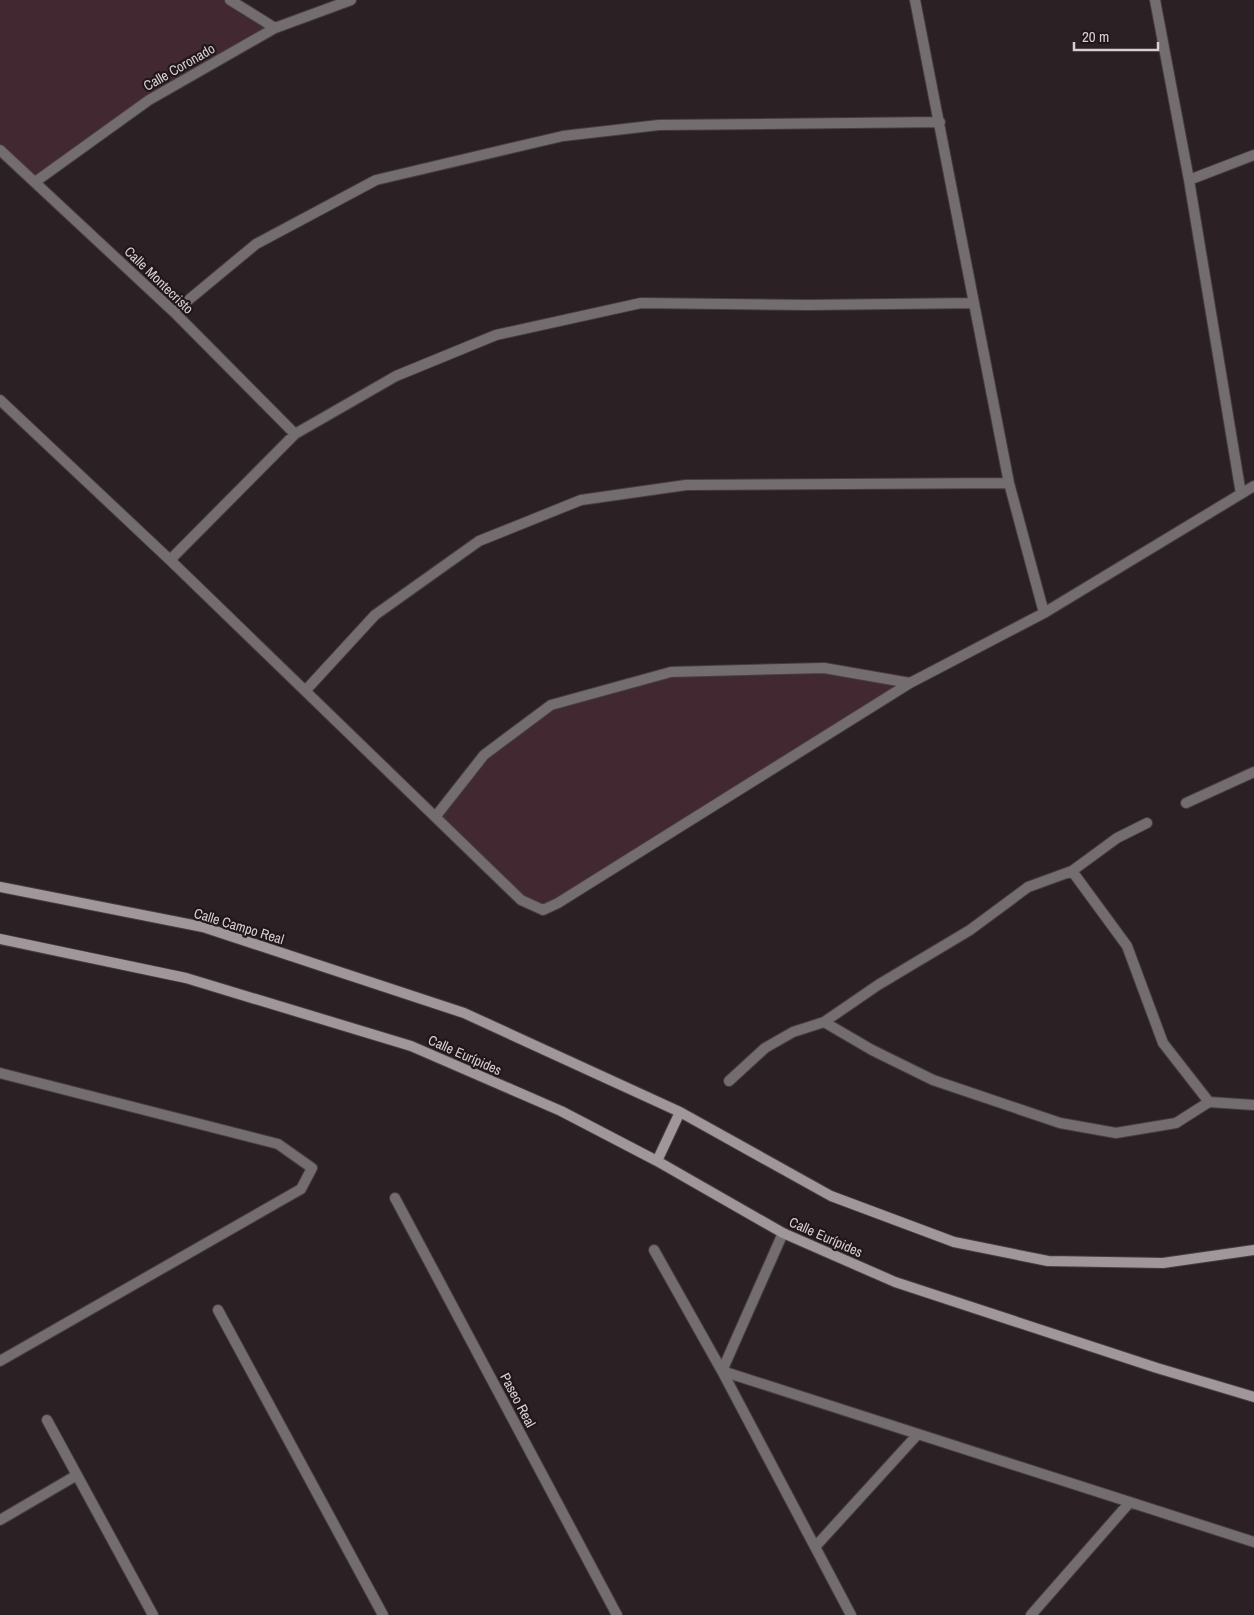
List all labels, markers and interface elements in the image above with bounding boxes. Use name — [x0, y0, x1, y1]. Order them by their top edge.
scale bar — [1074, 20, 1158, 52]
text: 20 m — [1082, 26, 1109, 47]
street label: Calle Coronado — [140, 39, 218, 95]
street label: Calle Montecristo — [121, 242, 197, 318]
street label: Calle Campo Real — [192, 904, 286, 948]
street label: Calle Eurípides — [425, 1031, 505, 1079]
street label: Calle Eurípides — [786, 1213, 866, 1261]
street label: Paseo Real — [496, 1370, 540, 1430]

